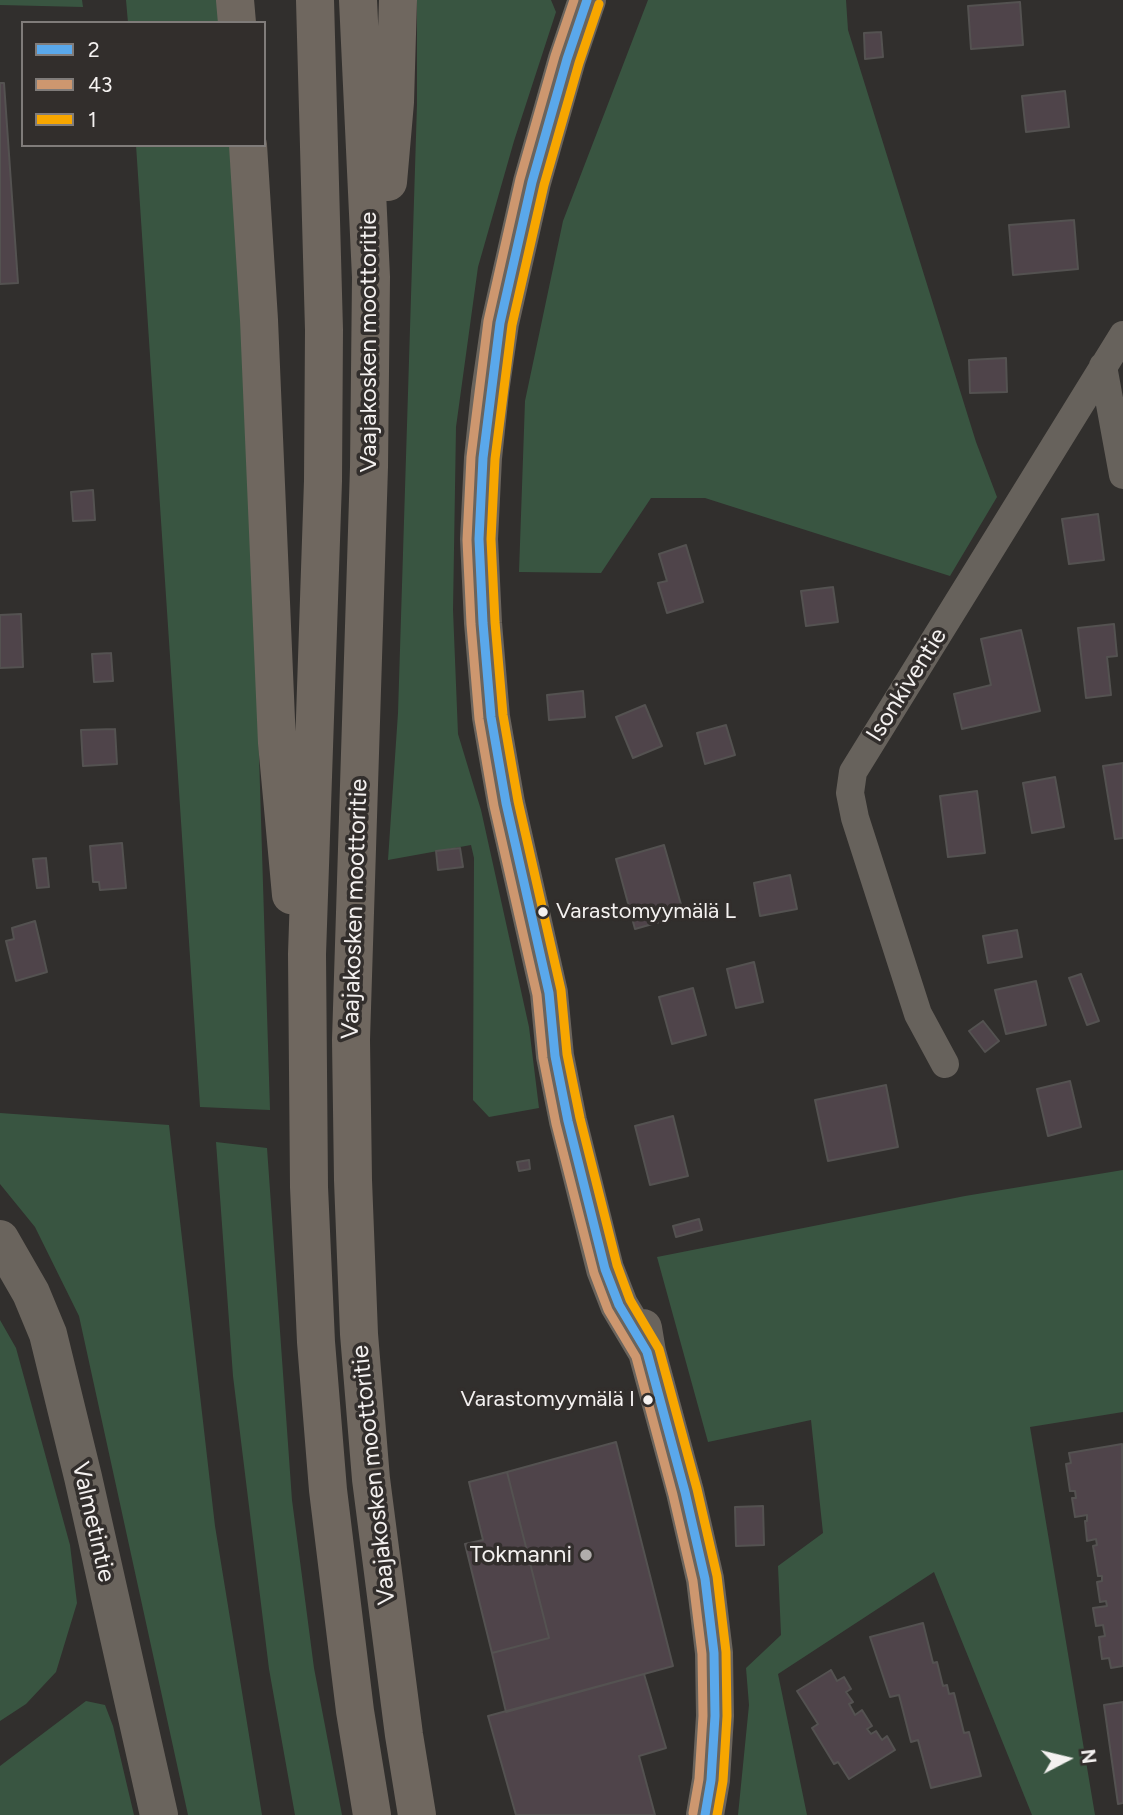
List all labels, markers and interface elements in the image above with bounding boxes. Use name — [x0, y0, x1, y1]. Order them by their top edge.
legend — [21, 21, 266, 147]
text: 2 — [88, 37, 100, 62]
text: 43 — [88, 72, 112, 97]
text: 1 — [88, 107, 97, 132]
street label: Vaajakosken moottoritie — [355, 212, 383, 472]
street label: Isonkiventie — [861, 623, 953, 747]
street label: Vaajakosken moottoritie — [336, 778, 374, 1040]
place label: Varastomyymälä L — [556, 899, 736, 925]
marker: Varastomyymälä L — [536, 905, 550, 919]
street label: Vaajakosken moottoritie — [346, 1344, 402, 1606]
place label: Varastomyymälä I — [460, 1387, 635, 1413]
marker: Varastomyymälä I — [641, 1393, 655, 1407]
street label: Valmetintie — [65, 1459, 121, 1585]
place label: Tokmanni — [470, 1541, 572, 1569]
marker: Tokmanni — [578, 1547, 594, 1563]
north arrow — [1032, 1724, 1102, 1794]
text: N — [1076, 1748, 1101, 1765]

